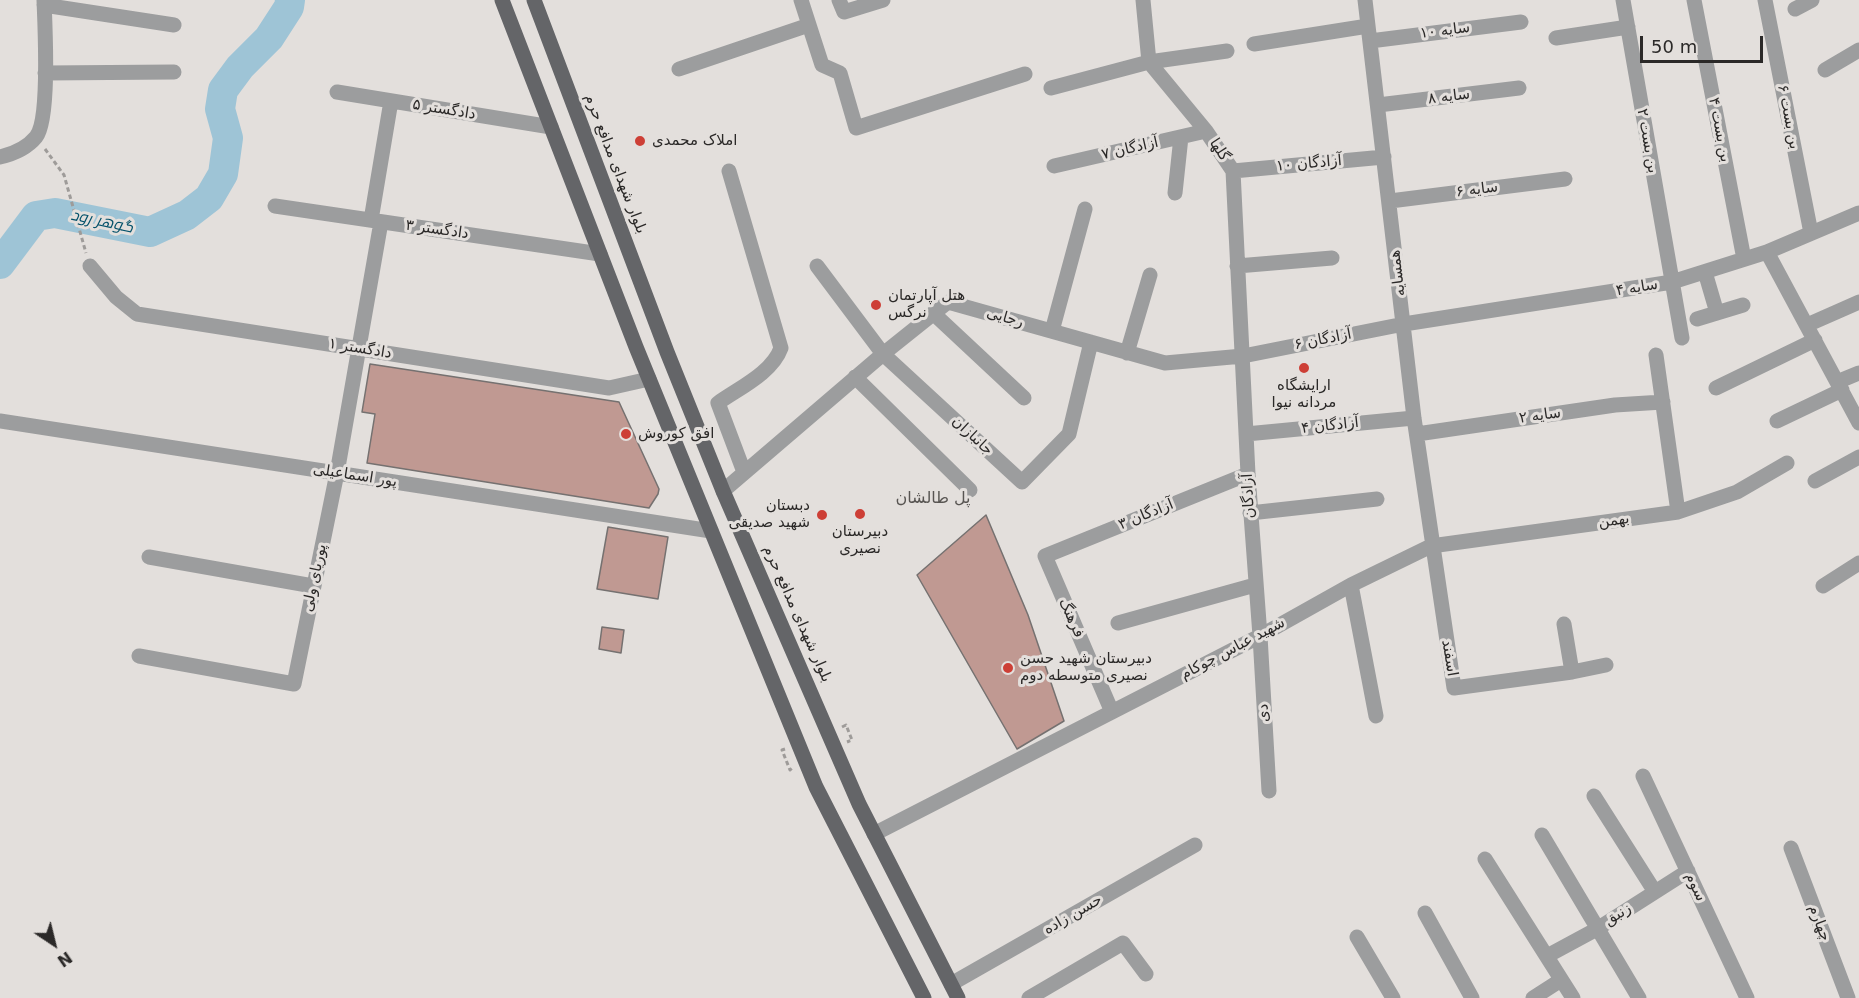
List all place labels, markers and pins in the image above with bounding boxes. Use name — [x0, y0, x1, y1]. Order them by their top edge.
place label: املاک محمدی — [652, 132, 737, 150]
marker: املاک محمدی — [633, 134, 647, 148]
place label: هتل آپارتمان نرگس — [888, 287, 965, 322]
marker: هتل آپارتمان نرگس — [869, 298, 883, 312]
marker: ارایشگاه مردانه نیوا — [1297, 361, 1311, 375]
place label: ارایشگاه مردانه نیوا — [1272, 377, 1336, 412]
place label: افق کوروش — [638, 425, 714, 443]
marker: افق کوروش — [619, 427, 633, 441]
place label: دبستان شهید صدیقی — [728, 497, 810, 532]
marker: دبیرستان نصیری — [853, 507, 867, 521]
marker: دبستان شهید صدیقی — [815, 508, 829, 522]
place label: دبیرستان نصیری — [832, 523, 888, 558]
place label: دبیرستان شهید حسن نصیری متوسطه دوم — [1020, 650, 1152, 685]
marker: دبیرستان شهید حسن نصیری متوسطه دوم — [1001, 661, 1015, 675]

